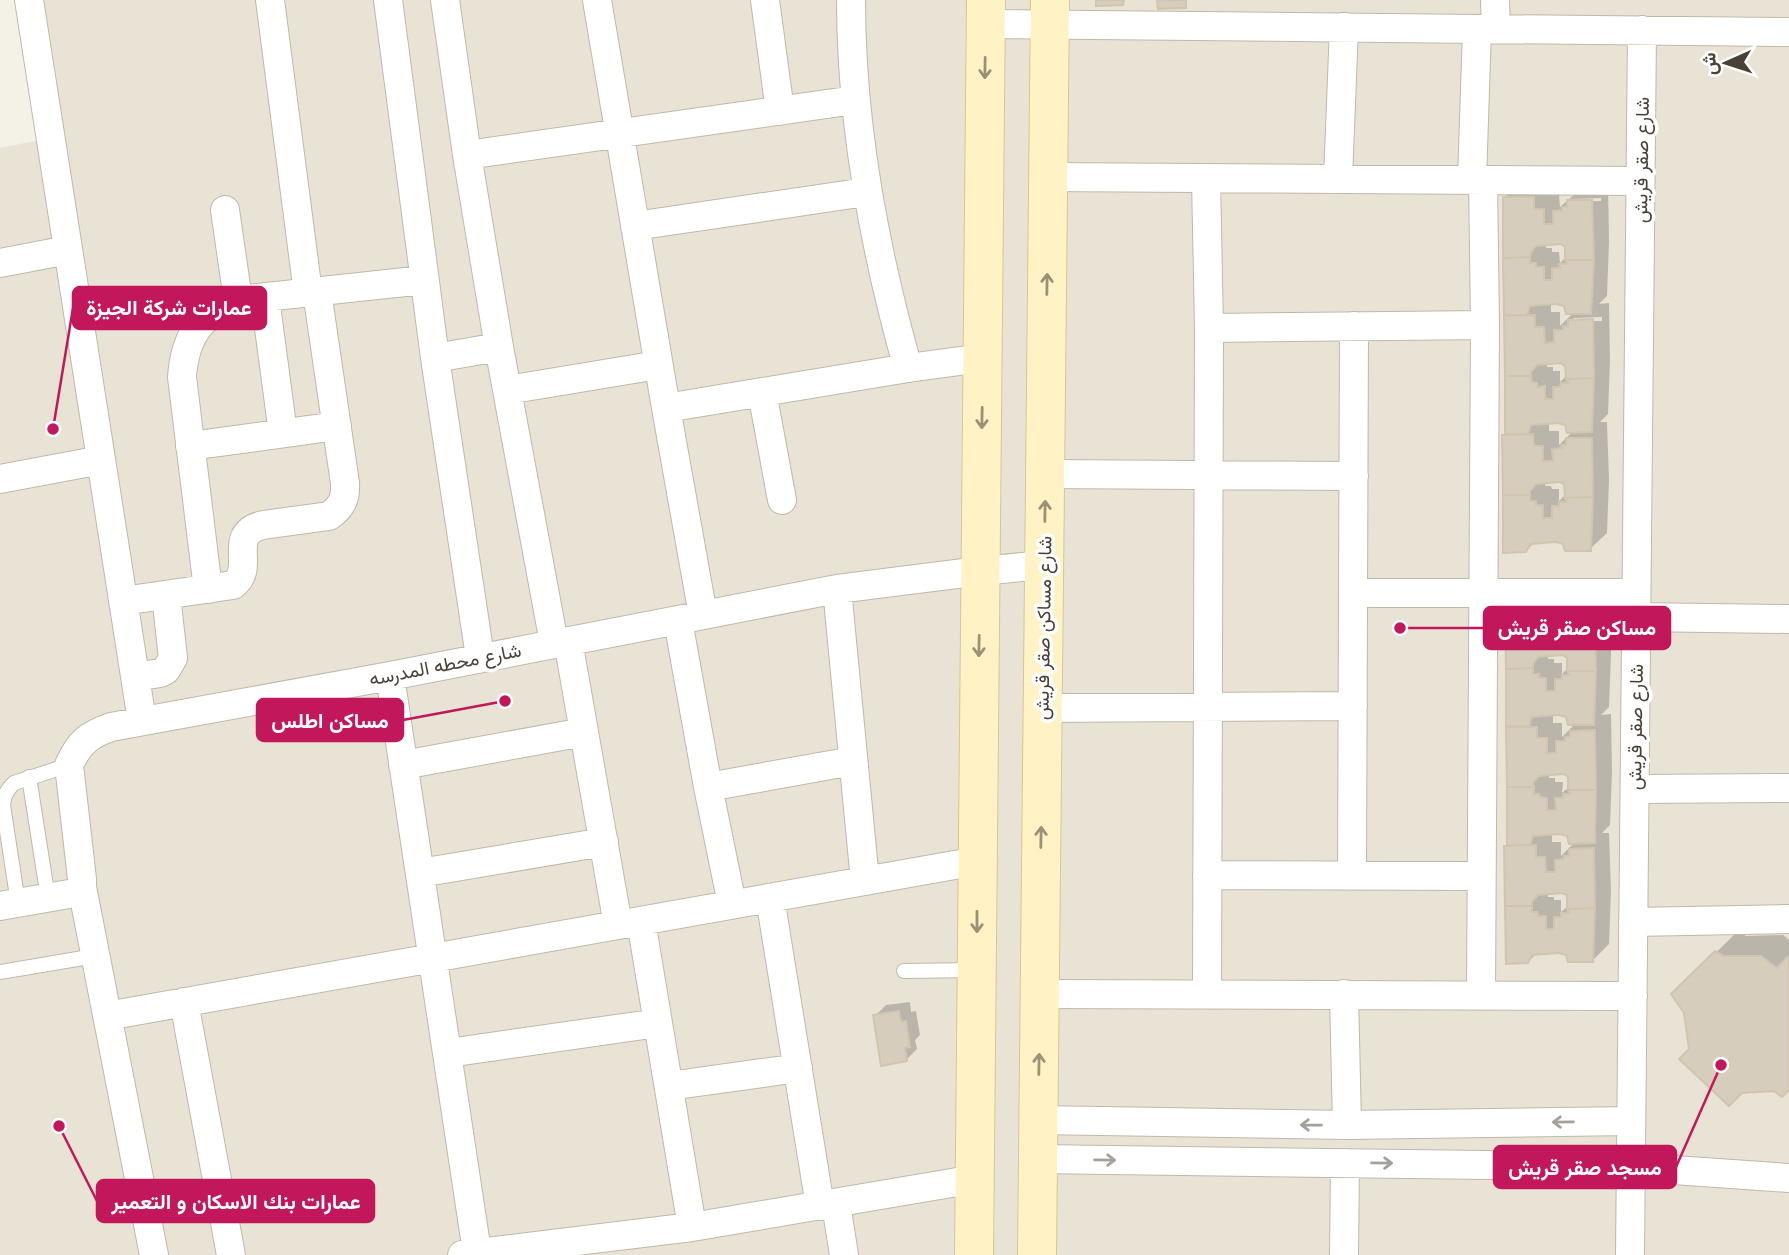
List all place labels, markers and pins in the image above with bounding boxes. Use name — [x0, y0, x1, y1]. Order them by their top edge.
callout: عمارات شركة الجيزة — [73, 287, 266, 329]
callout: مساكن صقر قريش — [1484, 607, 1670, 649]
callout: مساكن اطلس — [257, 699, 403, 741]
callout: مسجد صقر قريش — [1494, 1146, 1676, 1188]
callout: عمارات بنك الاسكان و التعمير — [97, 1180, 374, 1222]

